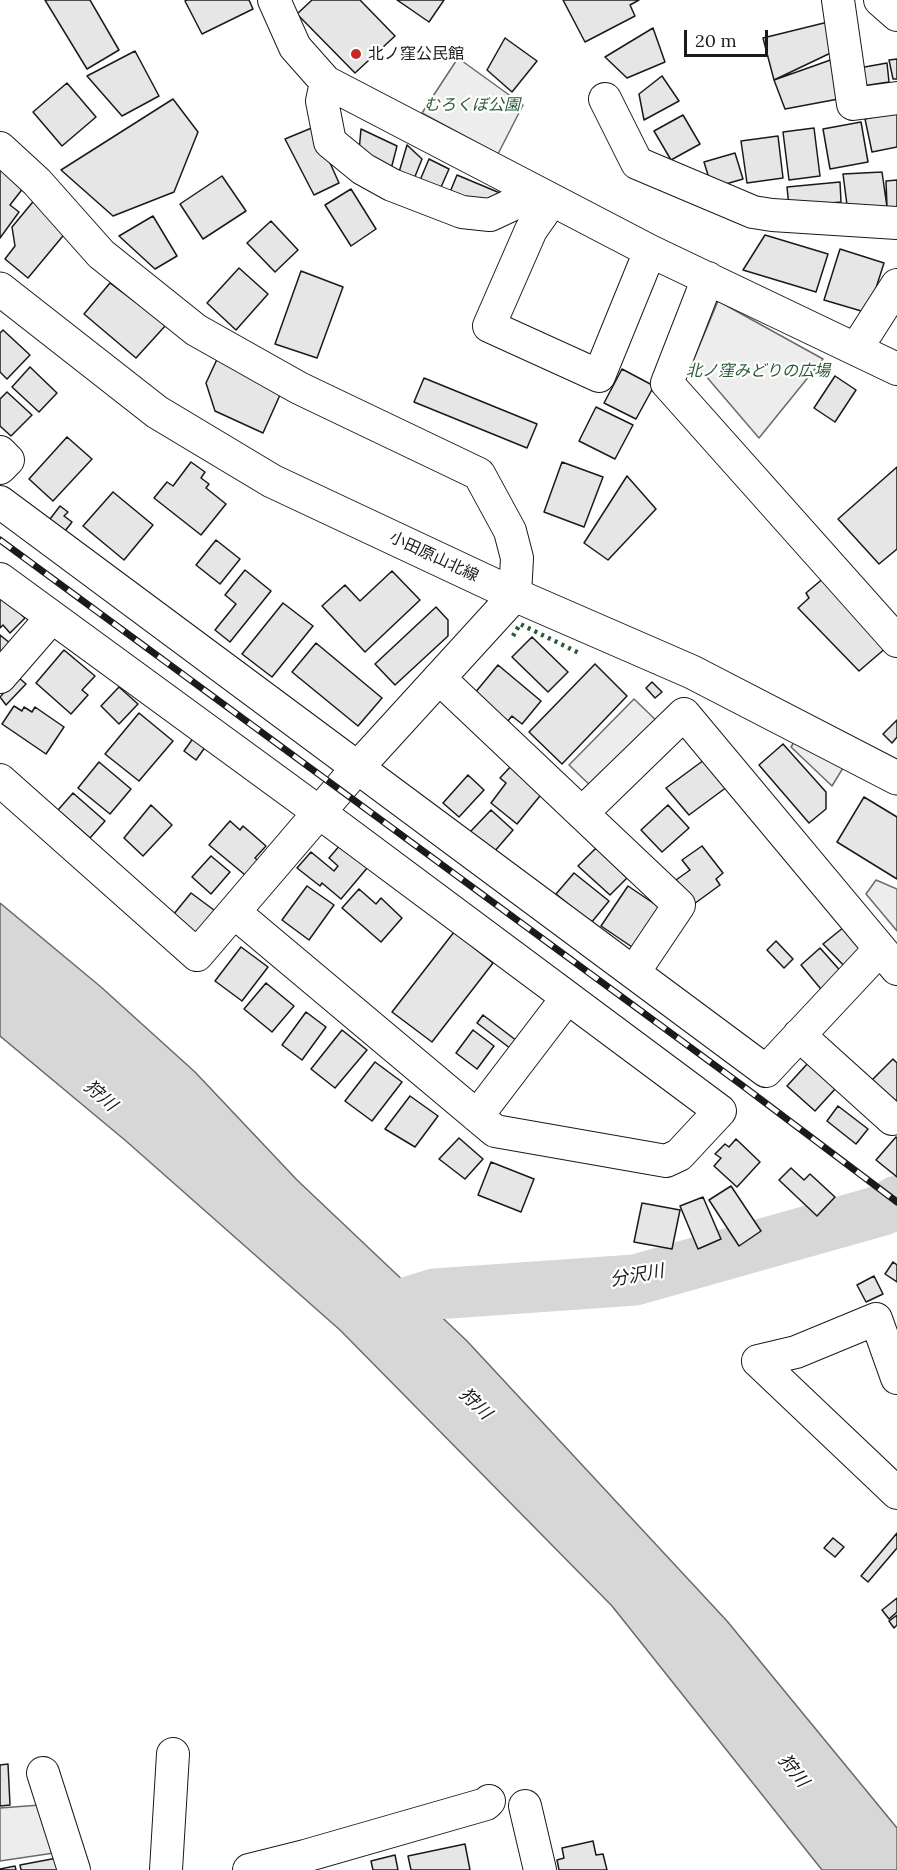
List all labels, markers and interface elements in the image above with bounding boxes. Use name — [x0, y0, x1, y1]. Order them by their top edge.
scale bar — [687, 18, 771, 56]
text: 20 m — [695, 29, 737, 52]
place label: 北ノ窪公民館 — [368, 44, 464, 64]
marker: 北ノ窪公民館 — [349, 47, 363, 61]
park label: むろくぼ公園 — [424, 95, 520, 115]
park label: 北ノ窪みどりの広場 — [686, 361, 830, 381]
street label: 小田原山北線 — [386, 528, 482, 586]
water label: 狩川 — [79, 1076, 121, 1116]
water label: 分沢川 — [609, 1261, 665, 1291]
water label: 狩川 — [455, 1384, 495, 1424]
water label: 狩川 — [773, 1750, 813, 1792]

